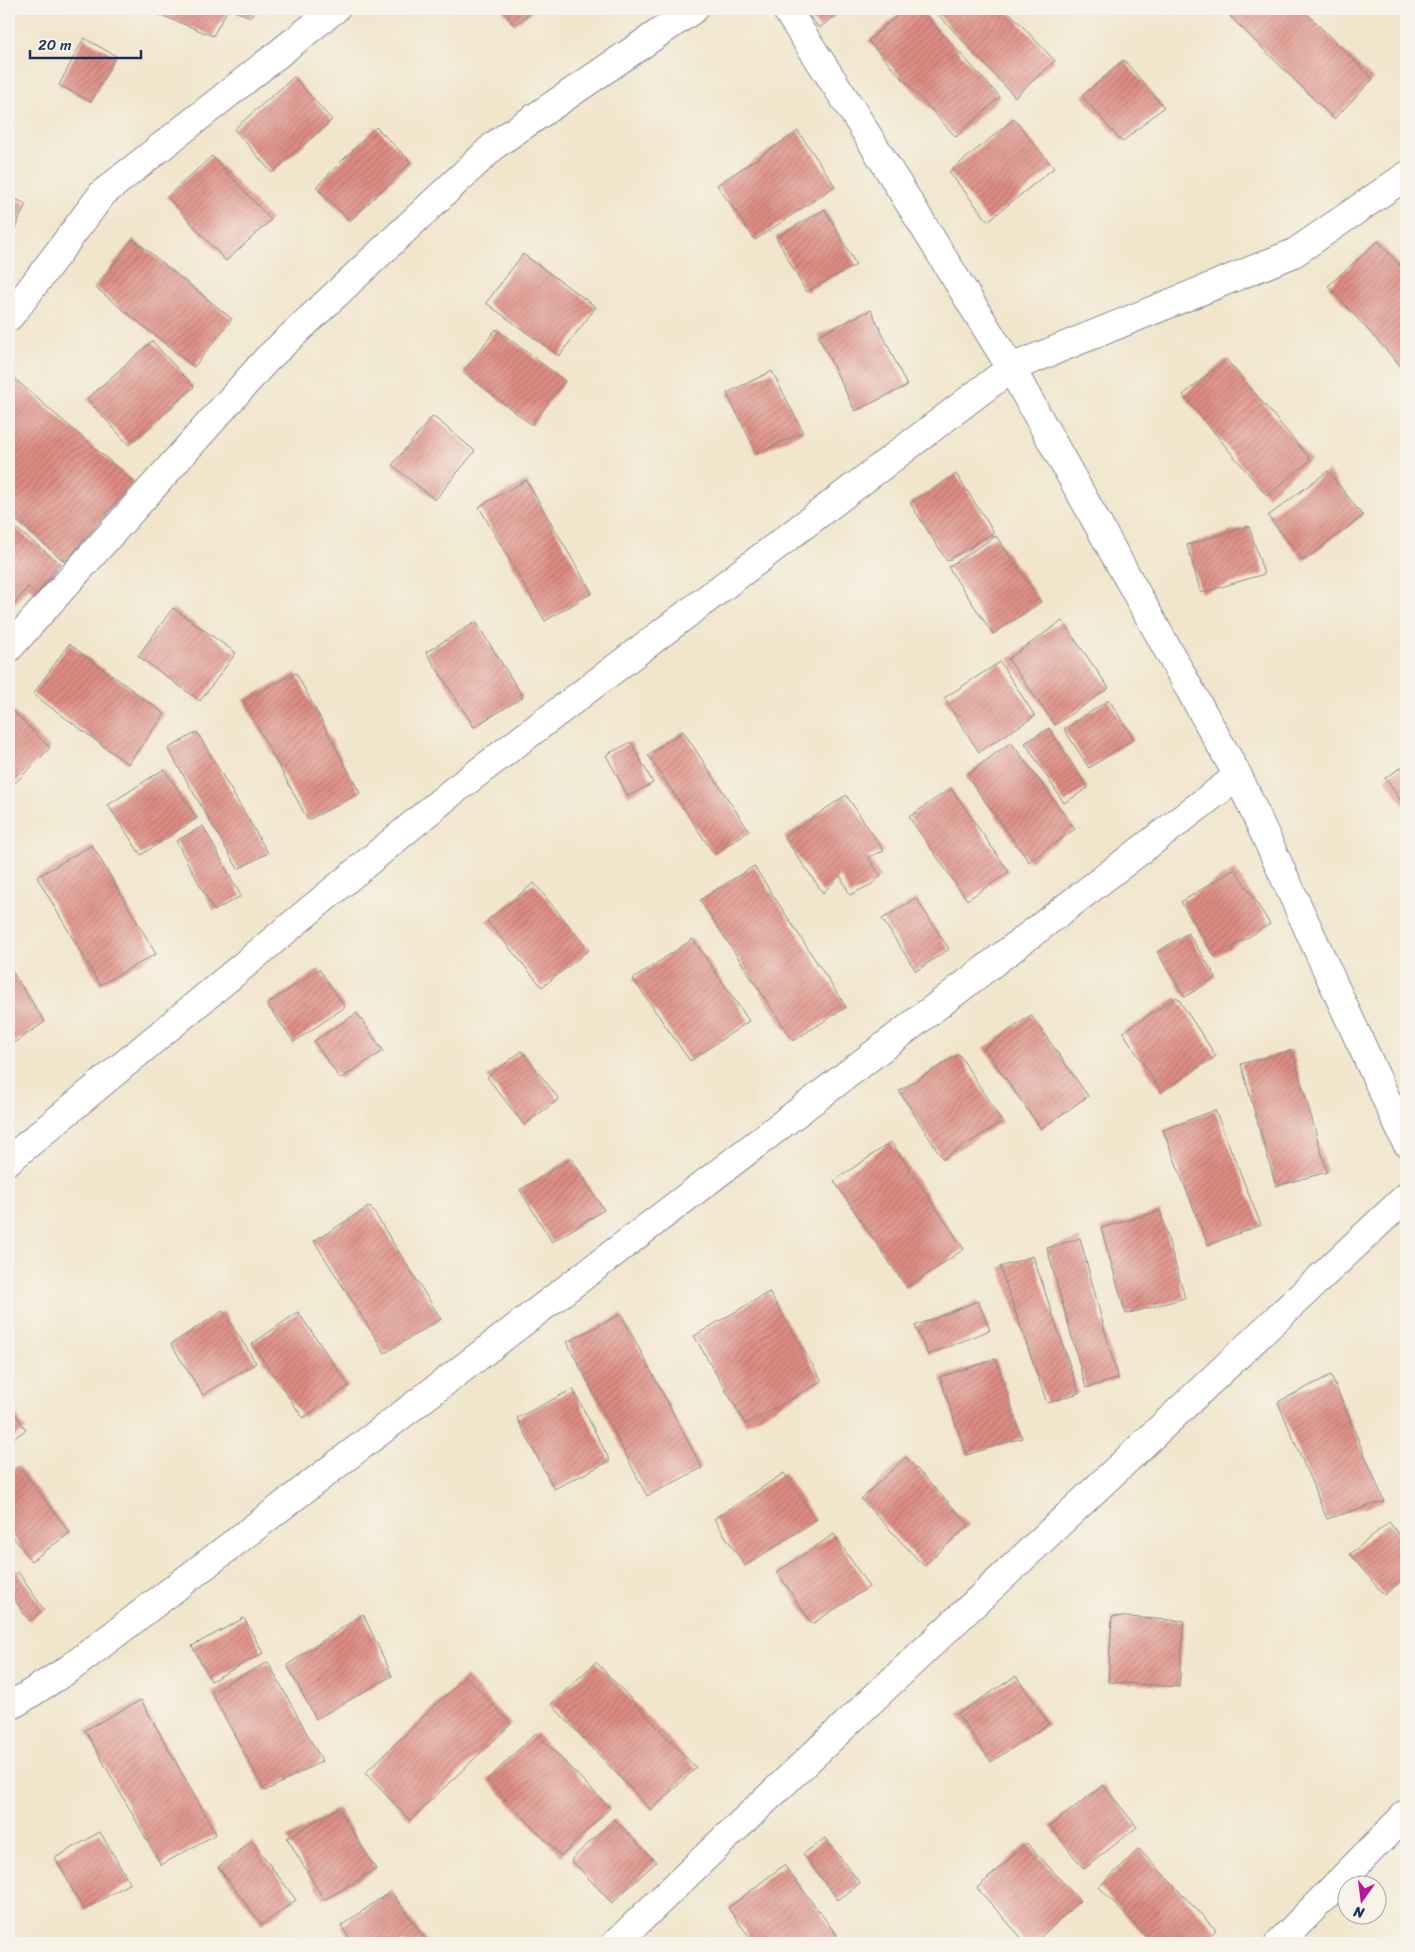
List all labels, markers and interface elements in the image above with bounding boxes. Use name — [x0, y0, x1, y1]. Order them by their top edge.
scale bar — [30, 28, 141, 60]
text: 20 m — [38, 32, 72, 58]
north arrow — [1338, 1874, 1388, 1924]
text: N — [1351, 1899, 1368, 1926]

